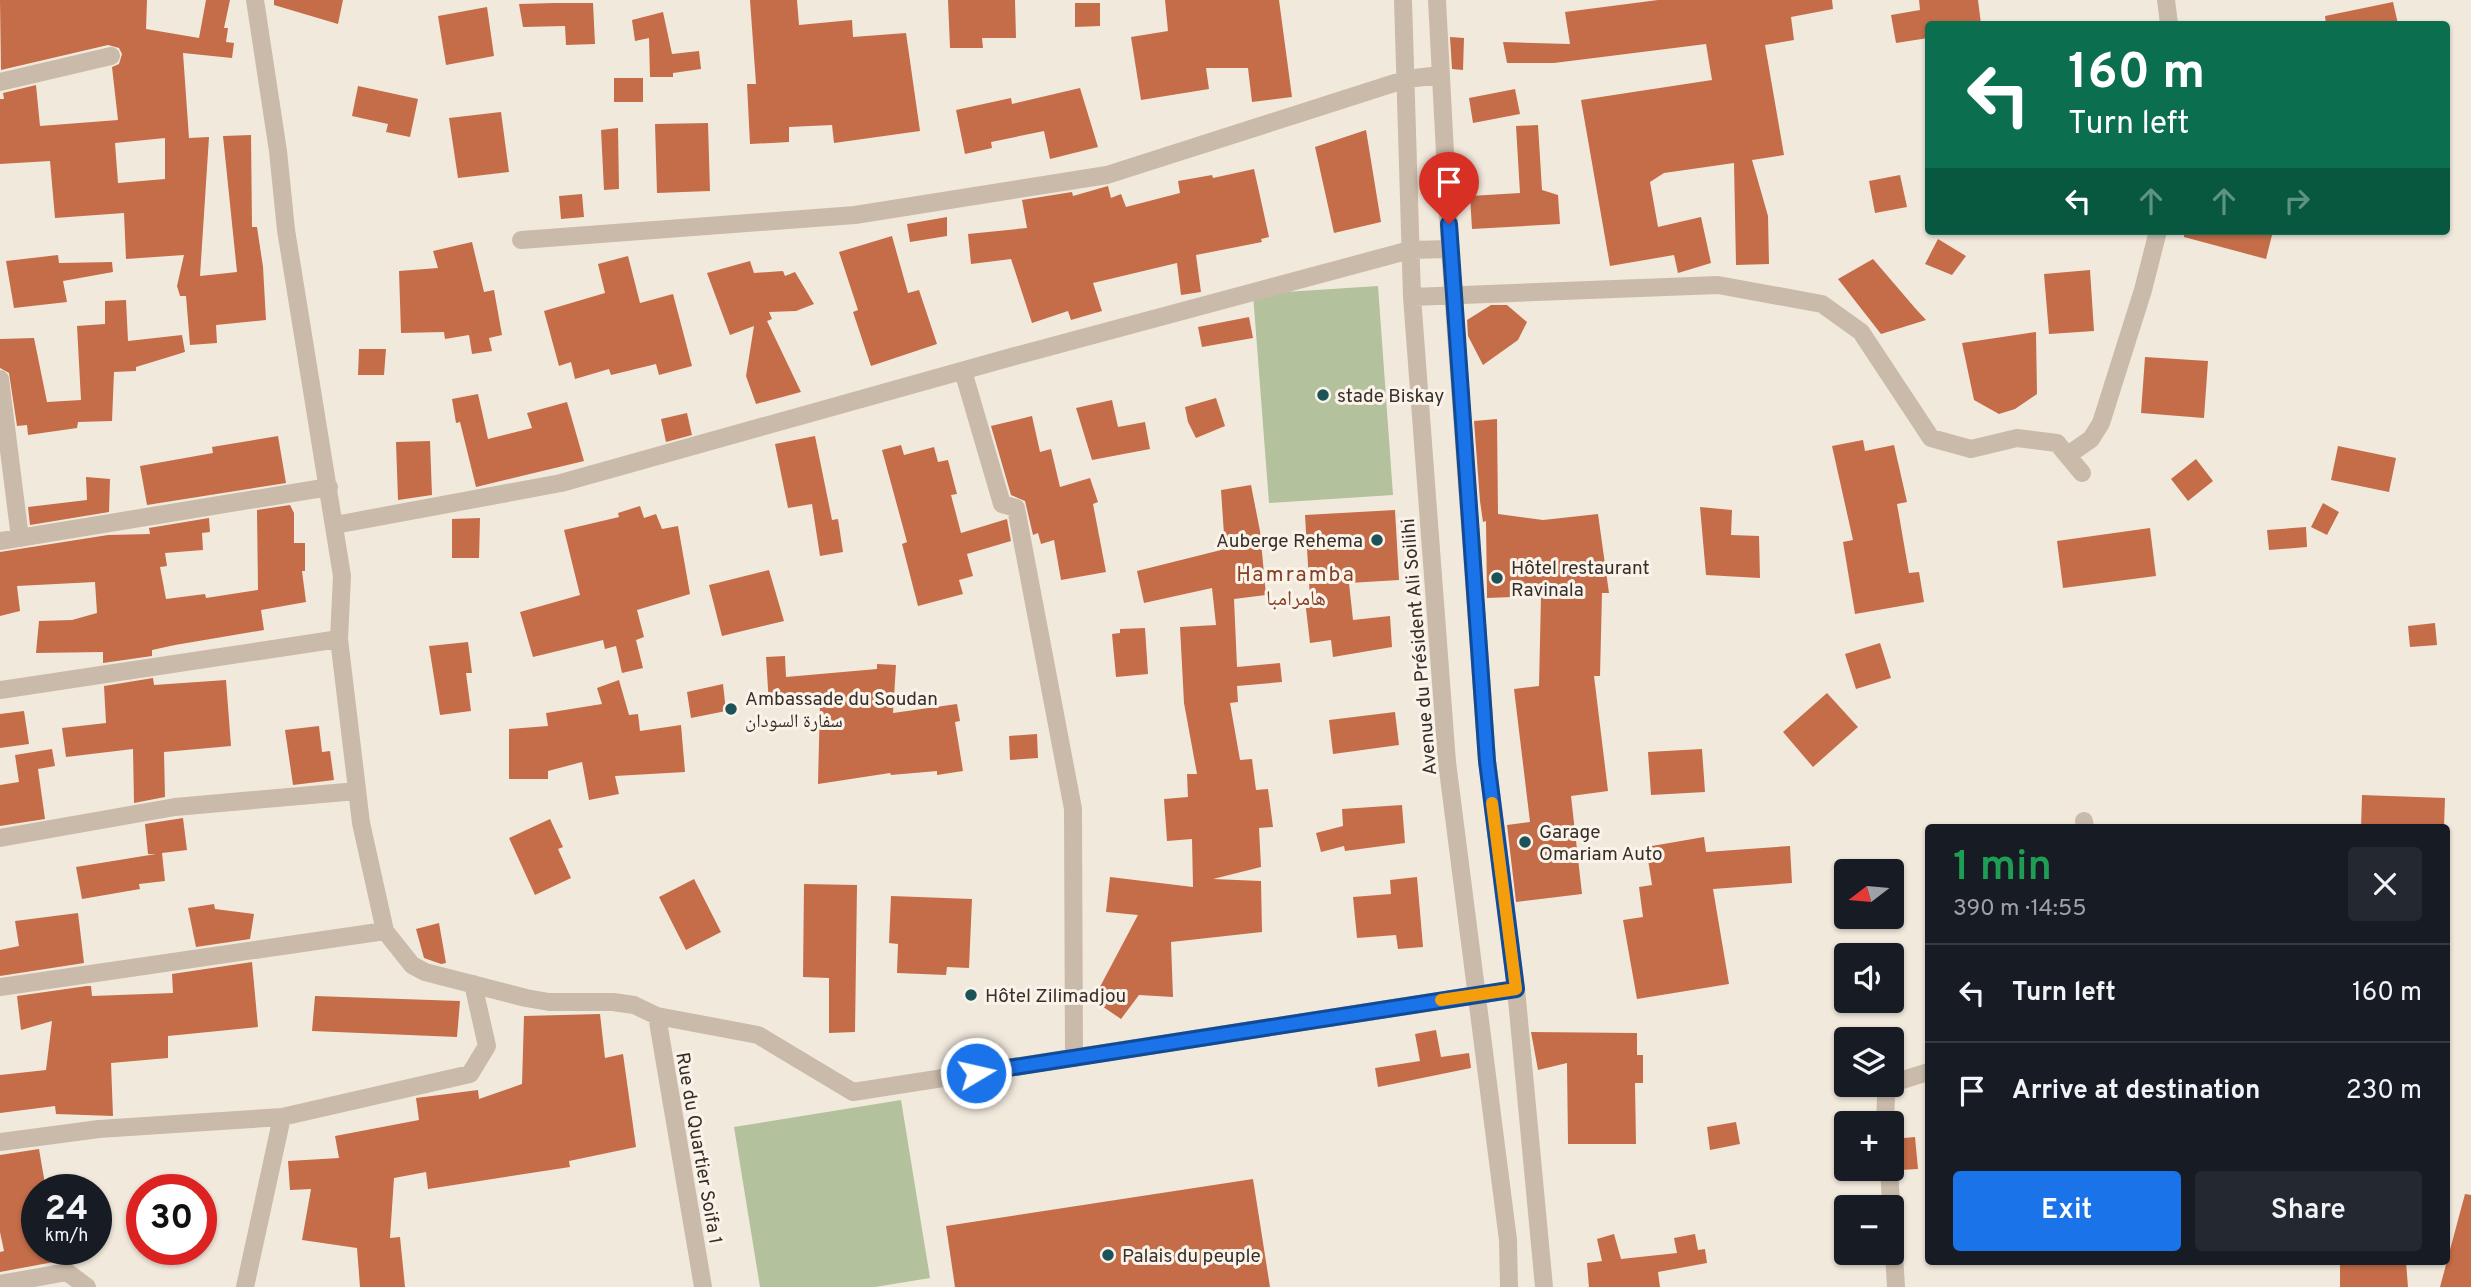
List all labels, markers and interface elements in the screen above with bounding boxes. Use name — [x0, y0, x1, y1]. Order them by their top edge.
text: 160 m — [2068, 44, 2205, 106]
icon: left — [1953, 49, 2044, 140]
text: Turn left — [2068, 105, 2189, 145]
pin — [1419, 152, 1479, 224]
icon: arrive — [1430, 163, 1468, 201]
icon: left — [2059, 182, 2097, 220]
icon: ahead — [2132, 182, 2170, 220]
icon: ahead — [2205, 182, 2243, 220]
icon: right — [2278, 182, 2316, 220]
place label: stade Biskay — [1337, 385, 1444, 409]
marker: stade Biskay — [1315, 387, 1331, 403]
street label: Avenue du Président Ali Soilihi — [1397, 517, 1443, 776]
place label: Auberge Rehema — [1216, 530, 1363, 554]
marker: Auberge Rehema — [1369, 532, 1385, 548]
place label: Hôtel restaurant Ravinala — [1511, 557, 1650, 603]
district label: Hamramba هامرامبا — [1236, 562, 1356, 613]
marker: Hôtel restaurant Ravinala — [1489, 570, 1505, 586]
place label: Ambassade du Soudan سفارة السودان — [745, 688, 938, 734]
marker: Ambassade du Soudan سفارة السودان — [723, 701, 739, 717]
place label: Garage Omariam Auto — [1539, 821, 1663, 867]
marker: Garage Omariam Auto — [1517, 834, 1533, 850]
text: 1 min — [1953, 842, 2052, 895]
button: close — [2348, 847, 2422, 921]
north arrow — [1834, 859, 1904, 929]
map controls — [1834, 859, 1904, 1265]
text: 390 m · 14:55 — [1953, 895, 2087, 924]
button: sound — [1834, 943, 1904, 1013]
icon: left — [1953, 974, 1991, 1012]
text: Turn left — [2012, 977, 2116, 1010]
text: 160 m — [2352, 977, 2422, 1010]
place label: Hôtel Zilimadjou — [985, 985, 1126, 1009]
marker: Hôtel Zilimadjou — [963, 987, 979, 1003]
button: layers — [1834, 1027, 1904, 1097]
position arrow — [939, 1036, 1013, 1110]
street label: Rue du Quartier Soifa 1 — [669, 1051, 727, 1246]
icon: arrive — [1953, 1072, 1991, 1110]
text: Arrive at destination — [2012, 1075, 2260, 1108]
text: 230 m — [2346, 1075, 2422, 1108]
button: + — [1834, 1111, 1904, 1181]
button: Exit — [1953, 1171, 2181, 1251]
button: Share — [2195, 1171, 2422, 1251]
speed limit sign: 30 — [126, 1174, 217, 1265]
text: 24 — [45, 1188, 88, 1232]
button: − — [1834, 1195, 1904, 1265]
text: km/h — [45, 1225, 88, 1248]
place label: Palais du peuple — [1122, 1245, 1261, 1269]
marker: Palais du peuple — [1100, 1247, 1116, 1263]

